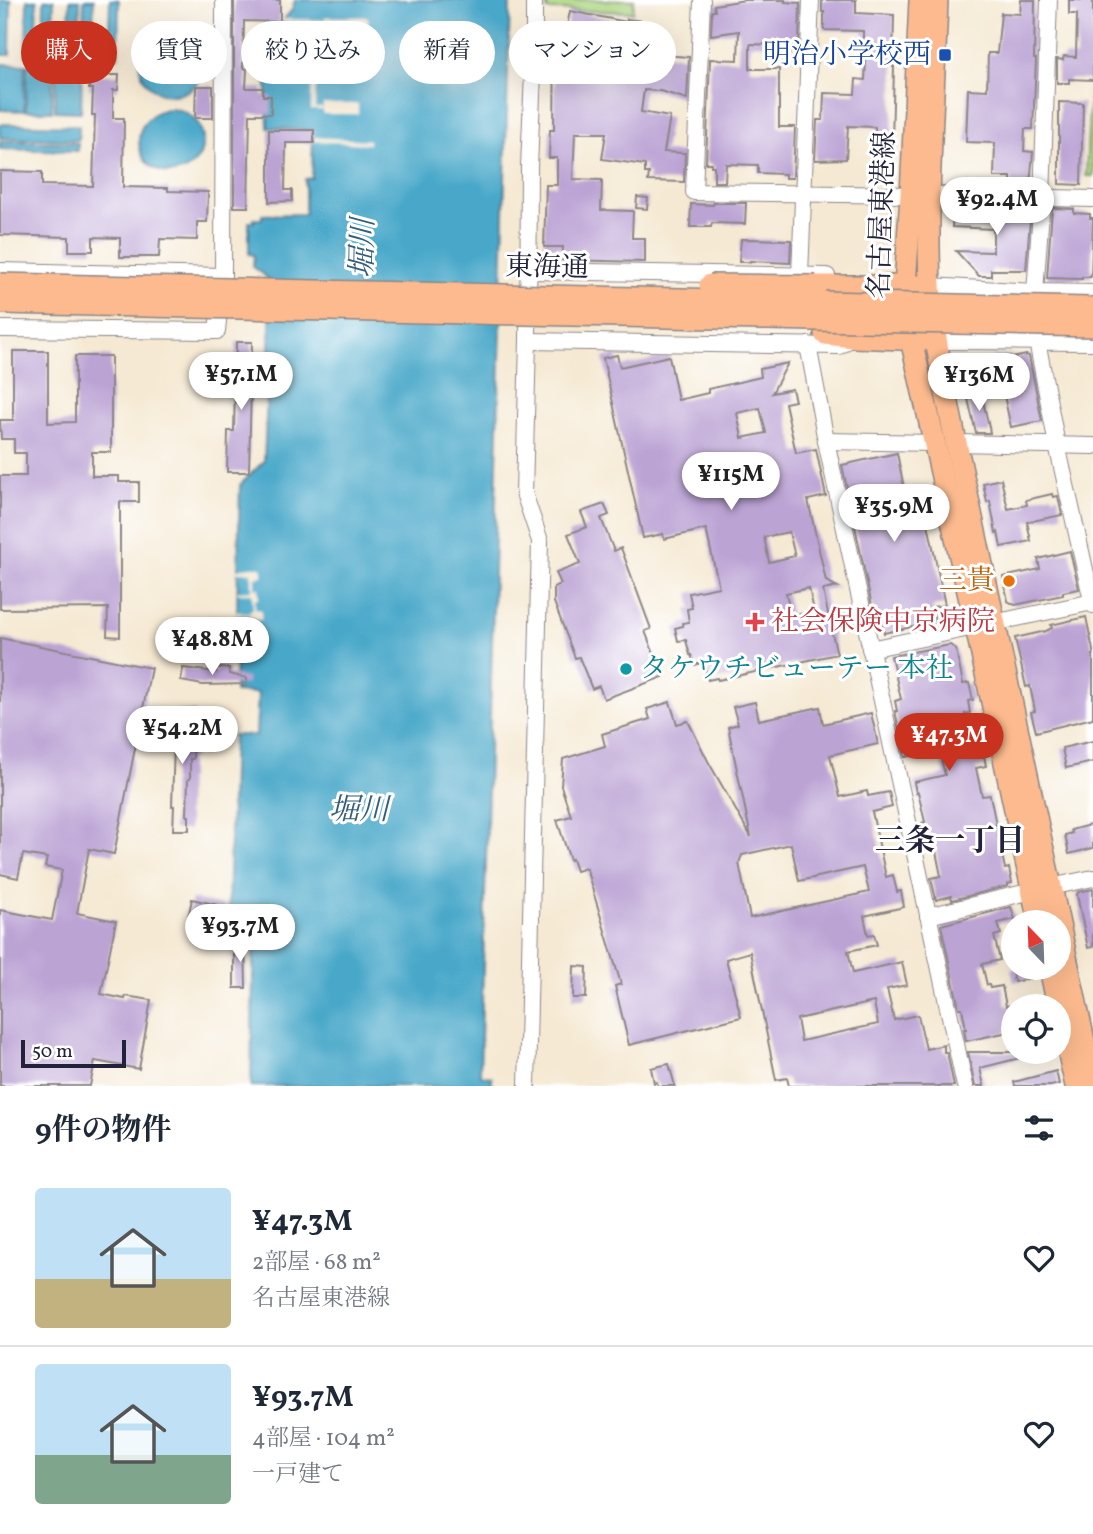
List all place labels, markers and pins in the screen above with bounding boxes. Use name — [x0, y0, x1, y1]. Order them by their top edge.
place label: 明治小学校西 — [763, 36, 931, 75]
marker: 明治小学校西 — [937, 47, 953, 63]
pin: ¥92.4M — [940, 177, 1054, 237]
pin: ¥57.1M — [184, 352, 298, 412]
pin: ¥136M — [930, 354, 1028, 413]
pin: ¥115M — [682, 452, 780, 512]
pin: ¥35.9M — [837, 484, 951, 544]
place label: 三貴 — [939, 562, 995, 601]
marker: 三貴 — [1001, 573, 1017, 589]
place label: 社会保険中京病院 — [771, 603, 995, 642]
marker: 社会保険中京病院 — [745, 612, 765, 632]
pin: ¥48.8M — [155, 618, 269, 677]
place label: タケウチビューテー 本社 — [640, 650, 954, 689]
marker: タケウチビューテー 本社 — [618, 661, 634, 677]
pin: ¥54.2M — [125, 706, 239, 766]
pin: ¥47.3M — [892, 714, 1006, 773]
pin: ¥93.7M — [183, 904, 297, 964]

